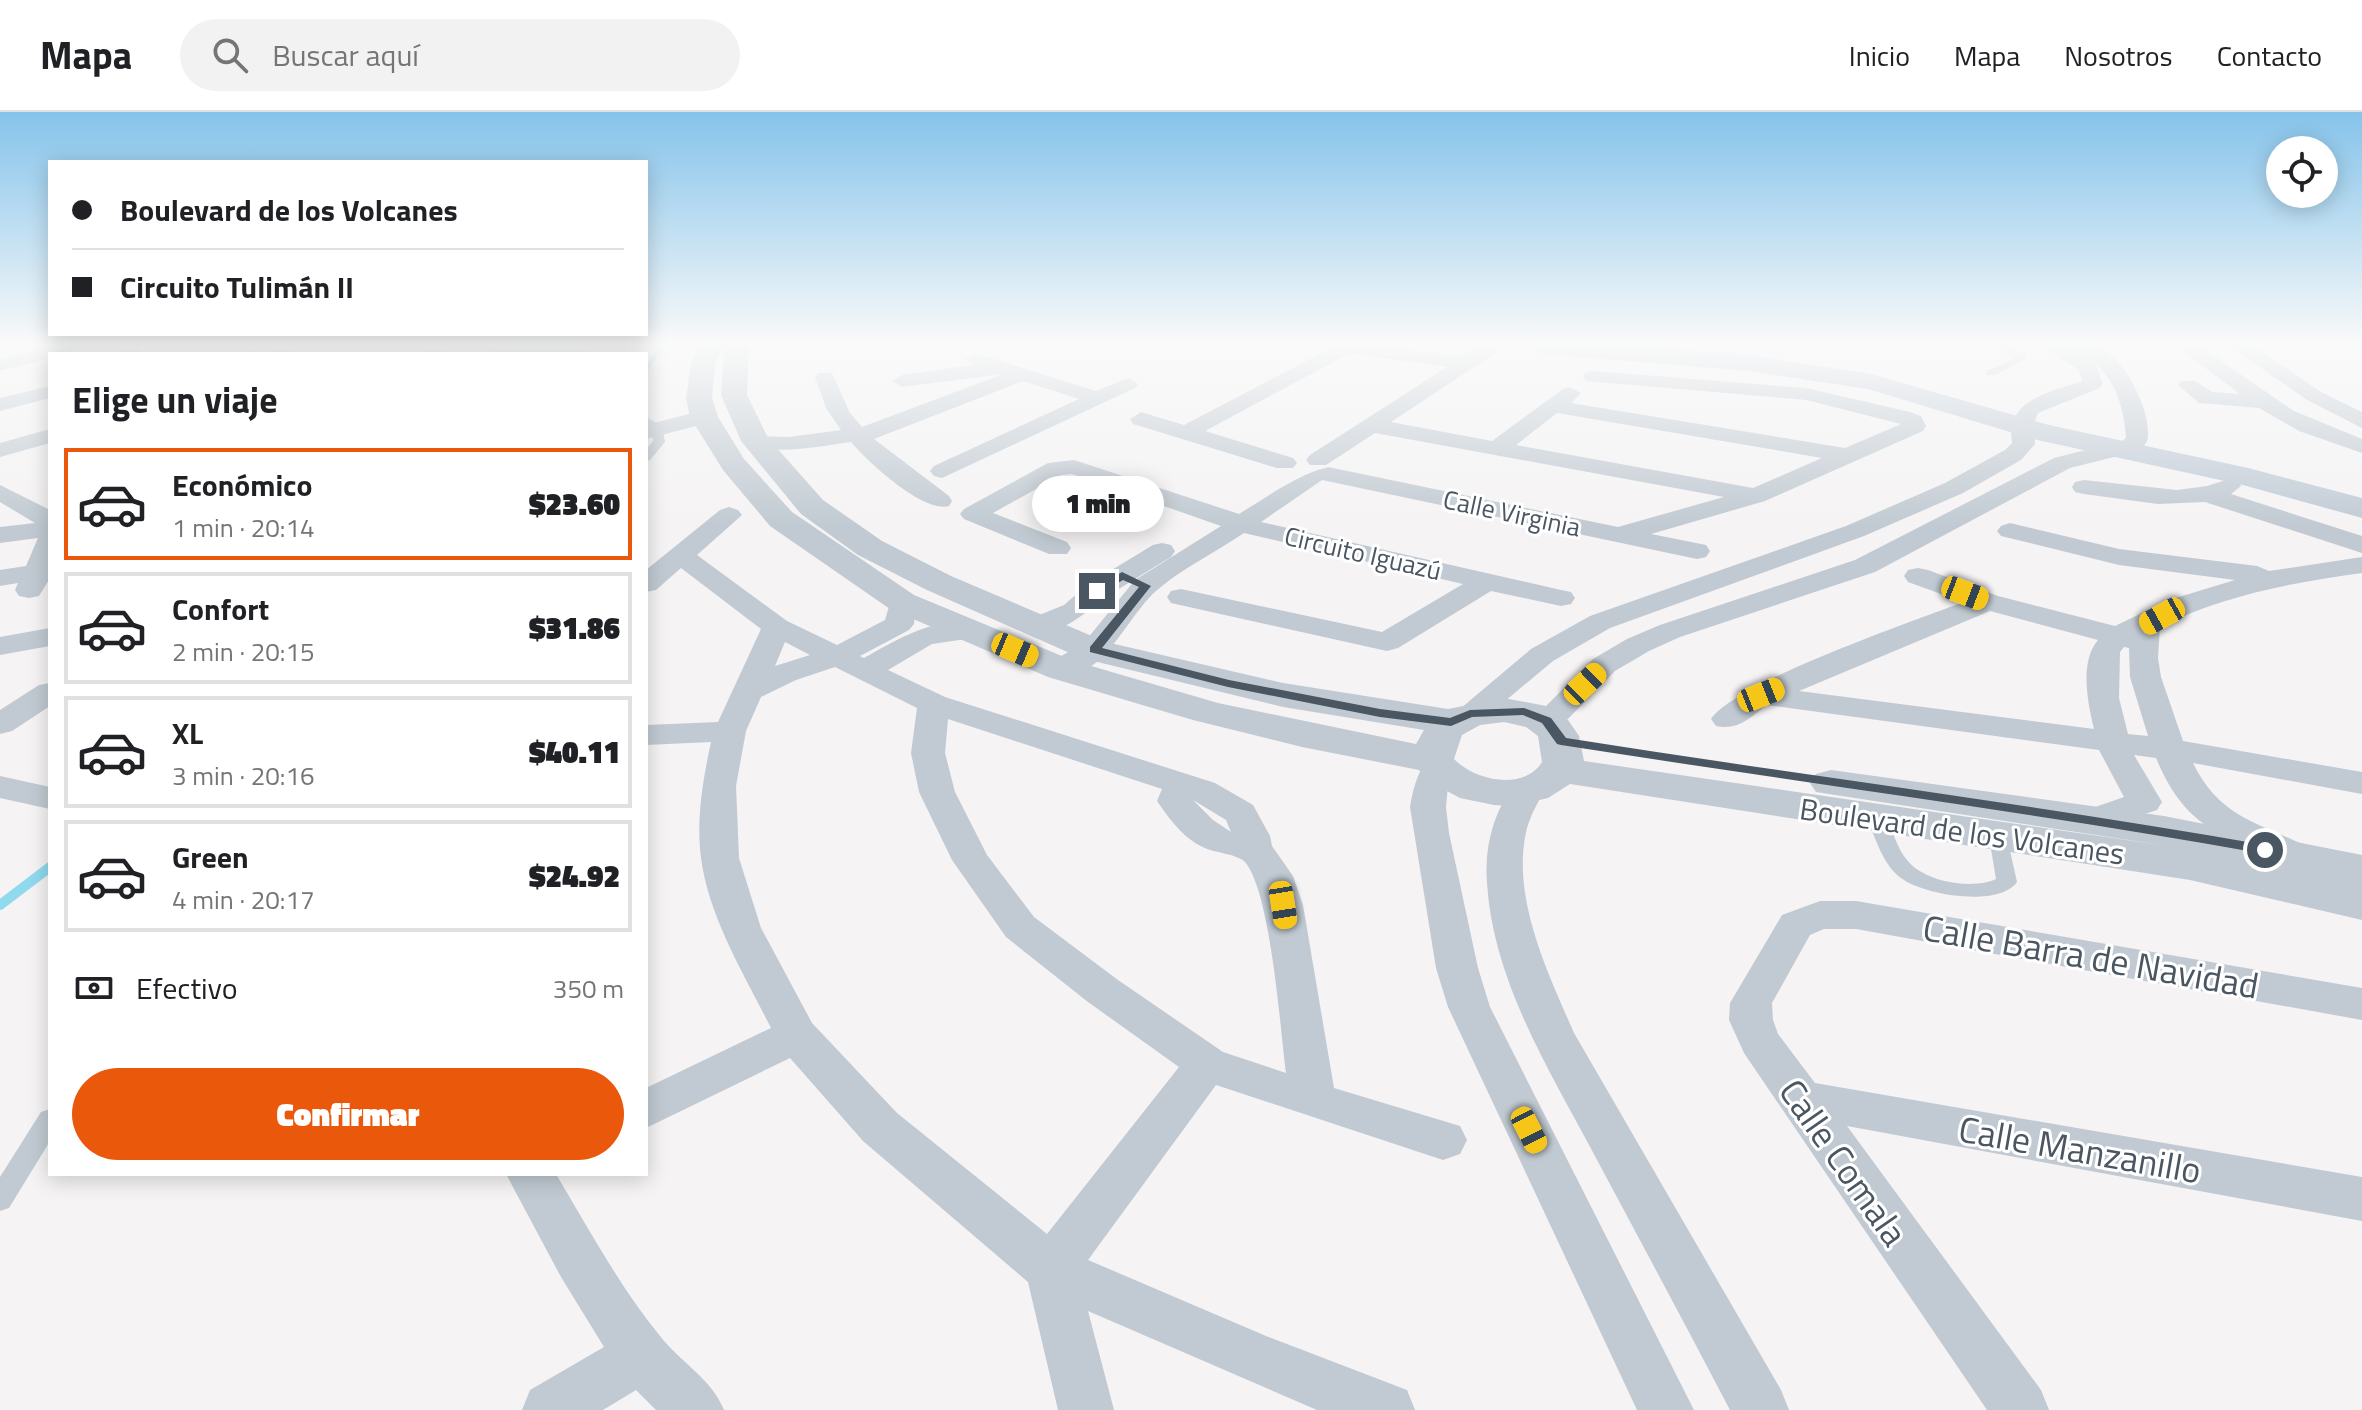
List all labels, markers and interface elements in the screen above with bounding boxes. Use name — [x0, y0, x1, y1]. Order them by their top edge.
search box — [180, 19, 740, 91]
text: Mapa — [40, 26, 132, 84]
text: Buscar aquí — [272, 32, 419, 78]
icon: search — [208, 33, 252, 77]
text: Inicio — [1849, 34, 1910, 77]
text: Mapa — [1954, 34, 2020, 77]
text: Nosotros — [2064, 34, 2173, 77]
text: Contacto — [2217, 34, 2322, 77]
map controls — [2266, 136, 2338, 208]
button: locate — [2266, 136, 2338, 208]
text: Boulevard de los Volcanes — [120, 187, 458, 233]
text: Circuito Tulimán II — [120, 264, 354, 310]
text: Elige un viaje — [72, 372, 278, 427]
text: Económico — [172, 462, 312, 508]
icon: car — [76, 468, 148, 540]
callout: 1 min — [1031, 475, 1163, 531]
street label: Calle Virginia — [1440, 479, 1584, 547]
text: $23.60 — [529, 481, 620, 527]
text: 1 min — [1066, 484, 1130, 523]
text: 1 min · 20:14 — [172, 508, 315, 547]
street label: Circuito Iguazú — [1281, 516, 1445, 590]
route end — [1079, 573, 1115, 609]
car — [1938, 573, 1992, 613]
text: Confort — [172, 586, 269, 632]
icon: car — [76, 592, 148, 664]
car — [2135, 594, 2189, 638]
text: $31.86 — [529, 605, 620, 651]
car — [988, 630, 1042, 670]
text: 2 min · 20:15 — [172, 632, 315, 671]
car — [1559, 659, 1611, 709]
car — [1734, 675, 1788, 715]
text: XL — [172, 710, 203, 756]
icon: car — [76, 716, 148, 788]
text: $40.11 — [529, 729, 620, 775]
text: 3 min · 20:16 — [172, 756, 315, 795]
street label: Boulevard de los Volcanes — [1797, 785, 2127, 877]
route start — [2247, 832, 2283, 868]
text: Green — [172, 834, 249, 880]
icon: car — [76, 840, 148, 912]
text: $24.92 — [529, 853, 620, 899]
car — [1267, 879, 1299, 931]
text: 4 min · 20:17 — [172, 880, 315, 919]
street label: Calle Barra de Navidad — [1919, 899, 2263, 1013]
text: Efectivo — [136, 965, 238, 1011]
icon: cash — [72, 966, 116, 1010]
text: 350 m — [553, 969, 624, 1008]
street label: Calle Comala — [1766, 1067, 1922, 1257]
button: Confirmar — [72, 1068, 624, 1160]
street label: Calle Manzanillo — [1954, 1101, 2206, 1197]
car — [1507, 1103, 1551, 1157]

